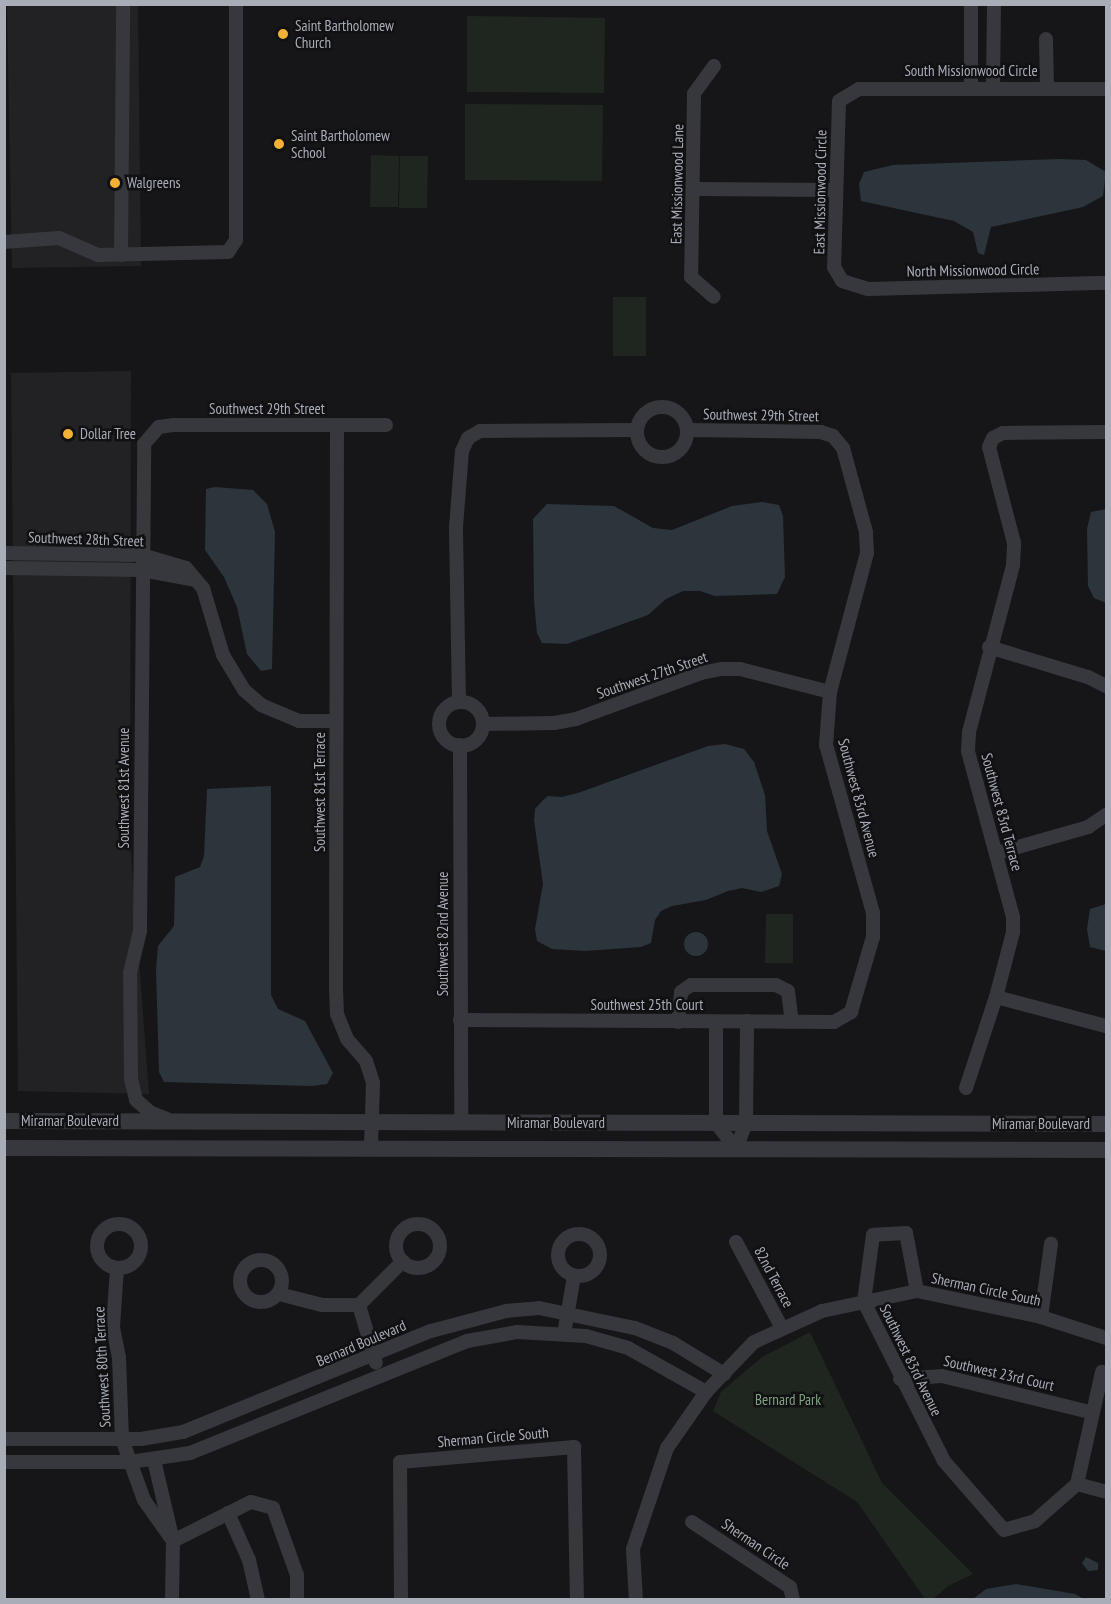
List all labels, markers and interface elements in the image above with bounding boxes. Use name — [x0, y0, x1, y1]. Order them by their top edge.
place label: Saint Bartholomew Church — [295, 16, 394, 51]
marker: Saint Bartholomew Church — [276, 27, 290, 41]
street label: South Missionwood Circle — [904, 62, 1038, 80]
street label: East Missionwood Lane — [667, 124, 687, 244]
place label: Saint Bartholomew School — [291, 126, 390, 161]
street label: East Missionwood Circle — [810, 130, 830, 254]
marker: Saint Bartholomew School — [272, 137, 286, 151]
place label: Walgreens — [127, 174, 181, 192]
marker: Walgreens — [108, 176, 122, 190]
street label: North Missionwood Circle — [906, 260, 1040, 280]
street label: Southwest 29th Street — [209, 400, 325, 418]
street label: Southwest 29th Street — [703, 405, 819, 425]
place label: Dollar Tree — [80, 425, 136, 443]
marker: Dollar Tree — [61, 427, 75, 441]
street label: Southwest 28th Street — [28, 528, 144, 550]
street label: Southwest 27th Street — [594, 648, 710, 702]
street label: Southwest 81st Avenue — [115, 727, 133, 849]
street label: Southwest 81st Terrace — [311, 732, 329, 852]
street label: Southwest 83rd Avenue — [834, 736, 884, 860]
street label: Southwest 83rd Terrace — [978, 751, 1026, 873]
street label: Southwest 82nd Avenue — [434, 871, 452, 997]
street label: Southwest 25th Court — [591, 996, 703, 1014]
street label: Miramar Boulevard — [21, 1112, 119, 1130]
street label: Miramar Boulevard — [507, 1114, 605, 1132]
street label: Miramar Boulevard — [992, 1115, 1090, 1133]
street label: 82nd Terrace — [750, 1243, 798, 1311]
street label: Sherman Circle South — [930, 1269, 1042, 1309]
street label: Southwest 83rd Avenue — [876, 1301, 946, 1419]
street label: Southwest 80th Terrace — [90, 1306, 114, 1428]
street label: Bernard Boulevard — [313, 1316, 409, 1370]
street label: Southwest 23rd Court — [942, 1352, 1056, 1394]
park label: Bernard Park — [755, 1391, 821, 1409]
street label: Sherman Circle South — [437, 1423, 549, 1451]
street label: Sherman Circle — [719, 1515, 793, 1573]

